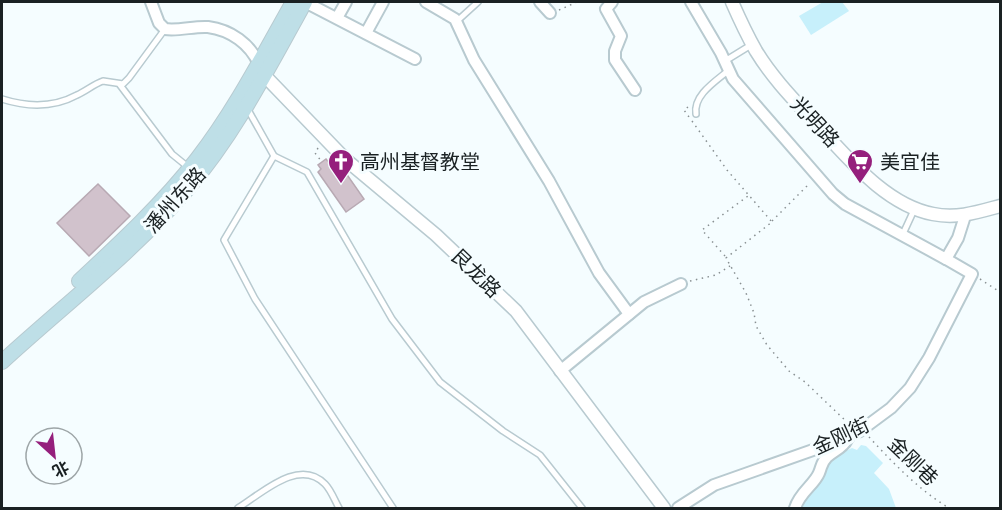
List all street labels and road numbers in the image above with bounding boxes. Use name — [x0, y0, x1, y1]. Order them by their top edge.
street label: 光明路 — [786, 92, 844, 152]
street label: 潘州东路 — [139, 162, 211, 238]
street label: 艮龙路 — [446, 244, 506, 302]
street label: 金刚街 — [809, 412, 873, 460]
street label: 金刚巷 — [883, 432, 943, 490]

